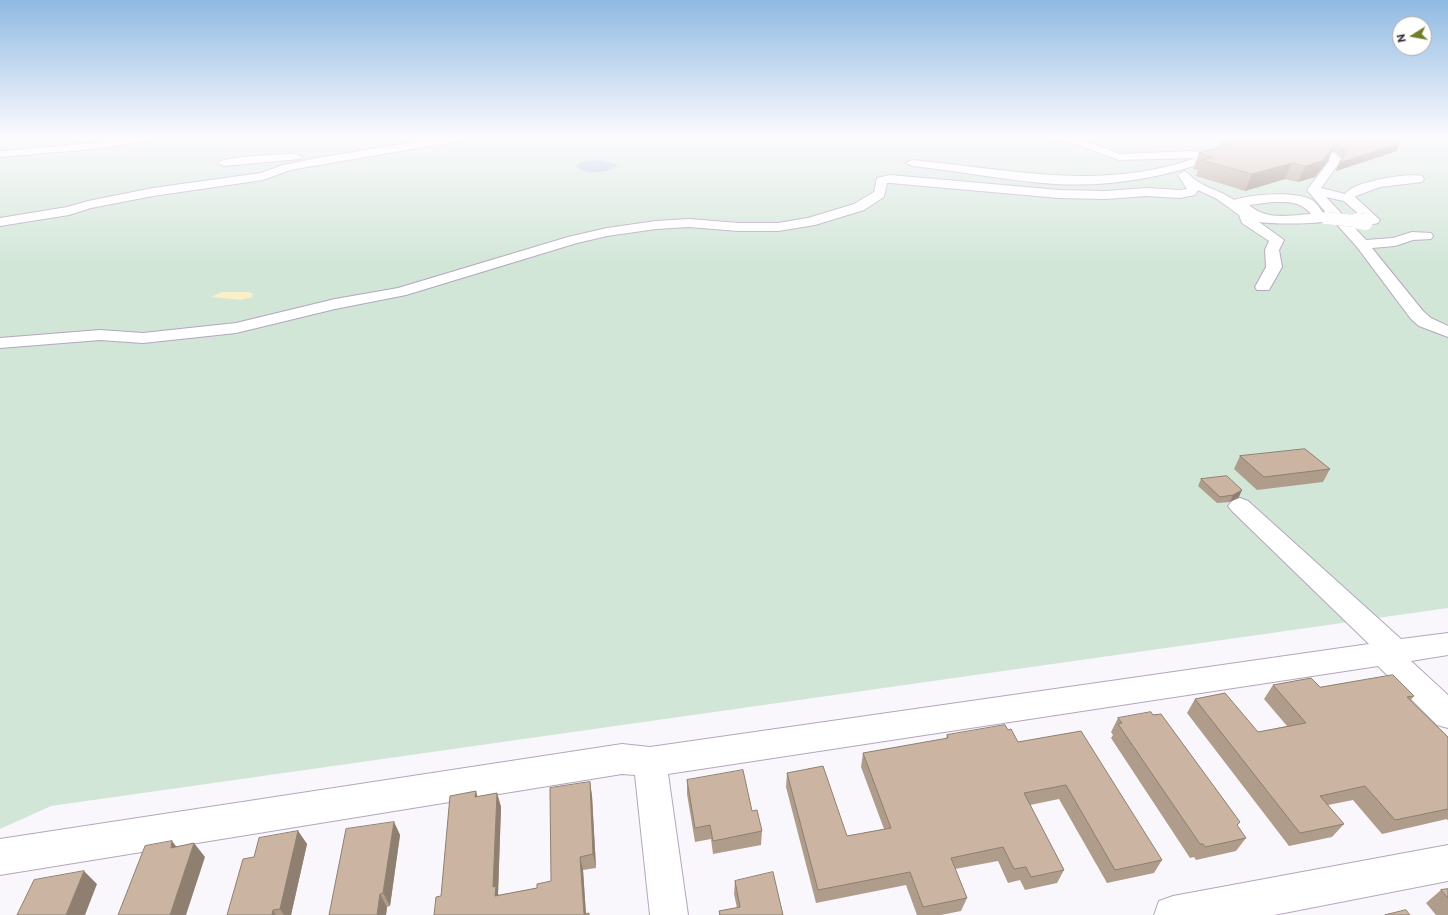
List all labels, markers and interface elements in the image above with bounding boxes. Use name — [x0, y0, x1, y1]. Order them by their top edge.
north arrow — [1392, 16, 1432, 56]
text: N — [1394, 33, 1408, 43]

